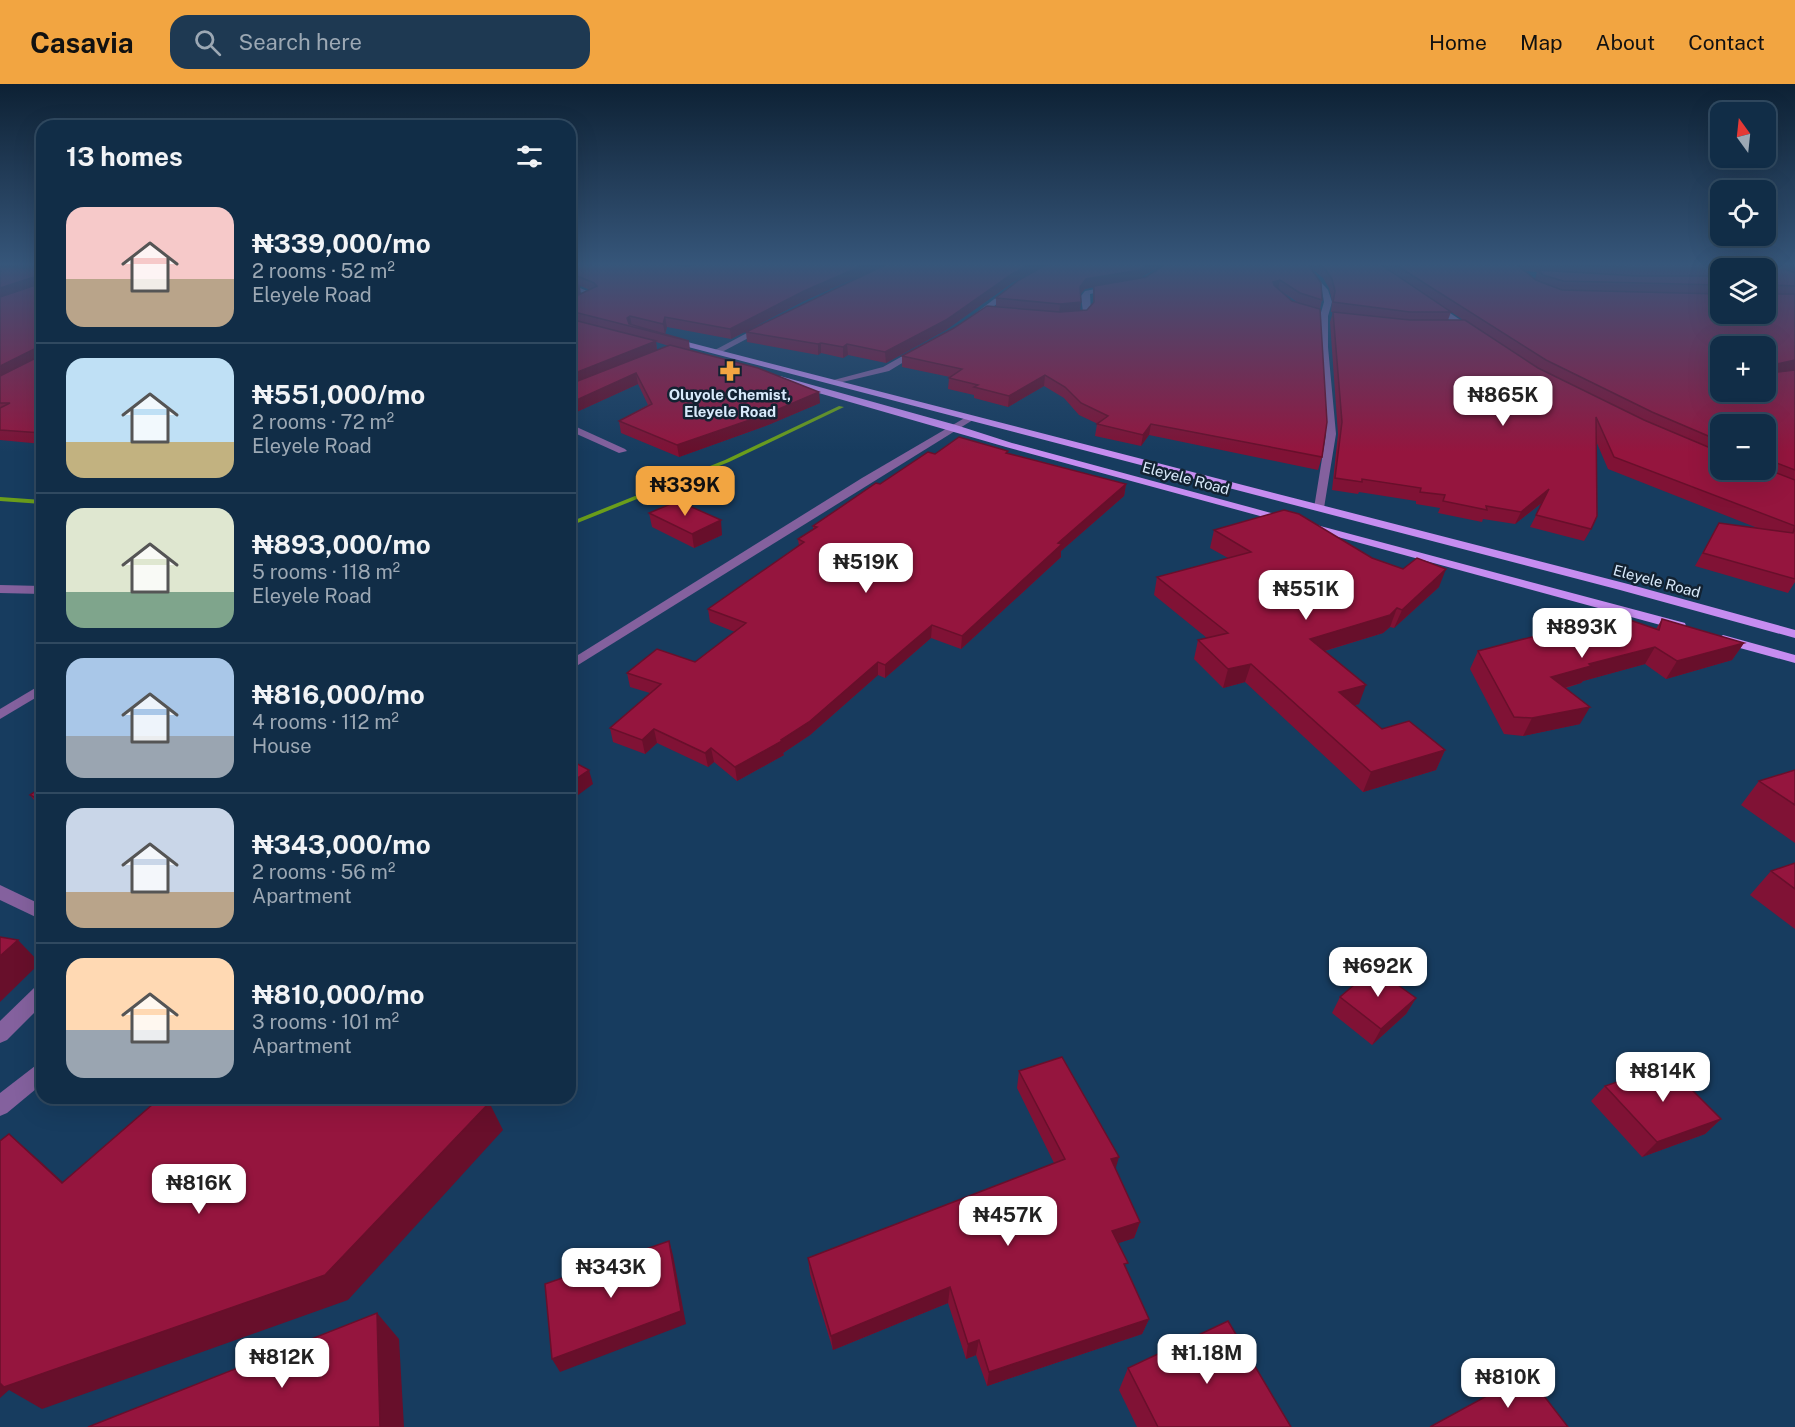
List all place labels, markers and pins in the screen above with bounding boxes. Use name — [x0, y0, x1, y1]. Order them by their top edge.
pharmacy icon: Oluyole Chemist, Eleyele Road — [718, 359, 742, 383]
pin: ₦865K — [1461, 376, 1545, 427]
place label: Oluyole Chemist, Eleyele Road — [669, 386, 791, 420]
pin: ₦339K — [643, 466, 727, 517]
pin: ₦519K — [824, 543, 908, 594]
pin: ₦551K — [1264, 570, 1348, 621]
pin: ₦893K — [1540, 608, 1624, 659]
pin: ₦692K — [1336, 947, 1420, 998]
pin: ₦814K — [1621, 1052, 1705, 1103]
pin: ₦816K — [157, 1164, 241, 1215]
pin: ₦457K — [966, 1196, 1050, 1247]
pin: ₦343K — [569, 1248, 653, 1299]
pin: ₦1.18M — [1158, 1334, 1256, 1385]
pin: ₦812K — [240, 1338, 324, 1389]
pin: ₦810K — [1466, 1358, 1550, 1409]

